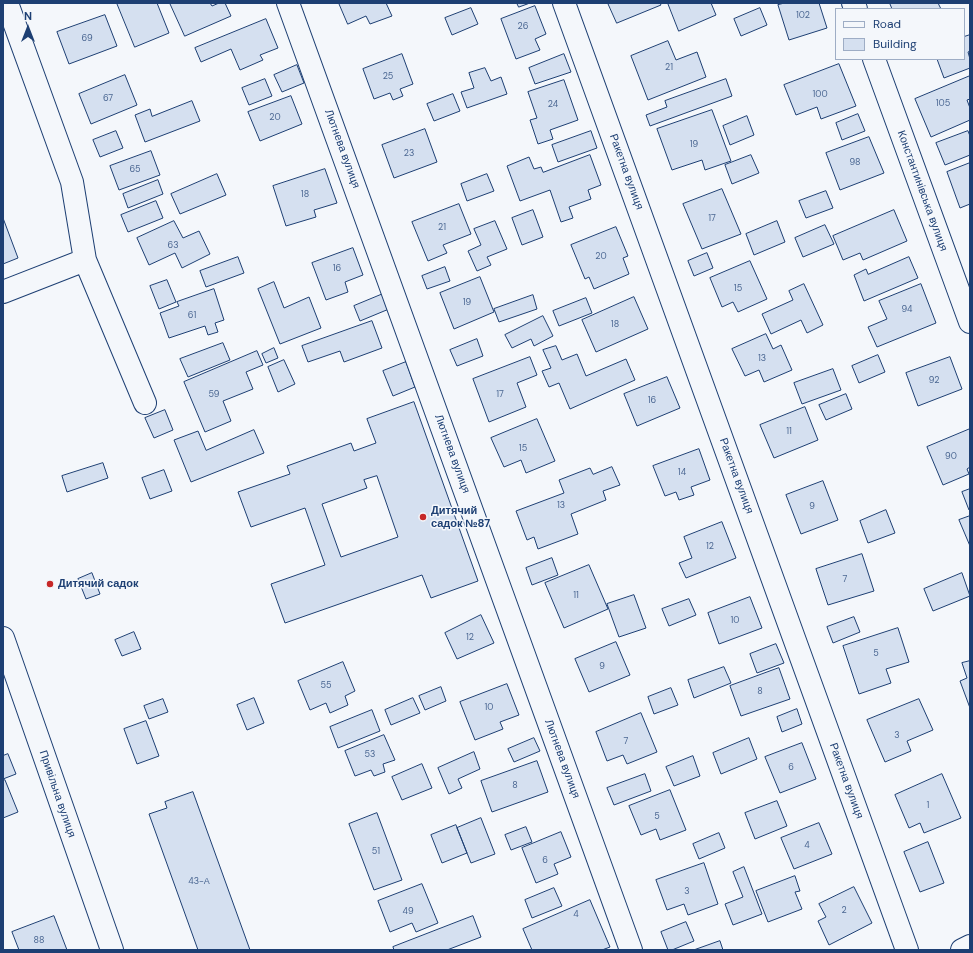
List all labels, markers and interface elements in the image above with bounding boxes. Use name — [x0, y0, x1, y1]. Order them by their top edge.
north arrow — [8, 8, 48, 48]
legend — [835, 8, 965, 60]
text: N — [24, 9, 32, 23]
house number: 102 — [796, 11, 810, 21]
text: Road — [873, 16, 901, 32]
house number: 26 — [518, 22, 528, 32]
house number: 69 — [81, 34, 93, 44]
text: Building — [873, 36, 917, 52]
house number: 21 — [665, 63, 673, 73]
house number: 25 — [383, 72, 393, 82]
house number: 100 — [812, 90, 828, 100]
house number: 67 — [103, 94, 113, 104]
house number: 105 — [936, 99, 950, 109]
house number: 24 — [548, 100, 558, 110]
street label: Лютнева вулиця — [322, 108, 362, 190]
house number: 20 — [269, 113, 281, 123]
street label: Константинівська вулиця — [894, 129, 950, 253]
street label: Ракетна вулиця — [606, 132, 646, 212]
house number: 19 — [690, 140, 698, 150]
house number: 23 — [404, 149, 414, 159]
house number: 98 — [850, 158, 860, 168]
house number: 65 — [130, 165, 140, 175]
house number: 18 — [301, 190, 309, 200]
house number: 17 — [708, 214, 716, 224]
house number: 21 — [438, 223, 446, 233]
house number: 63 — [168, 241, 178, 251]
house number: 20 — [595, 252, 607, 262]
house number: 16 — [333, 264, 341, 274]
house number: 15 — [734, 284, 742, 294]
house number: 19 — [463, 298, 471, 308]
house number: 94 — [901, 305, 913, 315]
house number: 61 — [188, 311, 196, 321]
house number: 18 — [611, 320, 619, 330]
house number: 13 — [758, 354, 766, 364]
house number: 92 — [929, 376, 939, 386]
house number: 59 — [209, 390, 219, 400]
house number: 17 — [496, 390, 504, 400]
house number: 16 — [648, 396, 656, 406]
street label: Лютнева вулиця — [432, 413, 472, 495]
house number: 11 — [786, 427, 792, 437]
street label: Ракетна вулиця — [716, 436, 756, 516]
house number: 15 — [519, 444, 527, 454]
house number: 90 — [945, 452, 957, 462]
house number: 14 — [678, 468, 686, 478]
house number: 13 — [557, 501, 565, 511]
house number: 9 — [809, 502, 815, 512]
place label: Дитячий садок №87 — [431, 504, 490, 530]
marker: Дитячий садок №87 — [418, 512, 428, 522]
house number: 12 — [706, 542, 714, 552]
house number: 7 — [843, 575, 847, 585]
place label: Дитячий садок — [58, 577, 138, 591]
marker: Дитячий садок — [45, 579, 55, 589]
house number: 11 — [573, 591, 579, 601]
house number: 10 — [731, 616, 739, 626]
house number: 12 — [466, 633, 474, 643]
house number: 5 — [873, 649, 879, 659]
house number: 9 — [599, 662, 605, 672]
house number: 55 — [321, 681, 331, 691]
house number: 8 — [757, 687, 763, 697]
house number: 10 — [485, 703, 493, 713]
street label: Лютнева вулиця — [542, 718, 582, 800]
house number: 3 — [894, 731, 900, 741]
house number: 7 — [624, 737, 628, 747]
street label: Ракетна вулиця — [826, 741, 866, 821]
street label: Привільна вулиця — [36, 749, 78, 839]
house number: 53 — [365, 750, 375, 760]
house number: 6 — [788, 763, 794, 773]
house number: 8 — [512, 781, 518, 791]
house number: 1 — [927, 801, 929, 811]
house number: 5 — [654, 812, 660, 822]
house number: 4 — [804, 841, 810, 851]
house number: 51 — [372, 847, 380, 857]
house number: 6 — [542, 856, 548, 866]
house number: 43-А — [188, 877, 210, 887]
house number: 3 — [684, 887, 690, 897]
house number: 2 — [841, 906, 847, 916]
house number: 49 — [402, 907, 414, 917]
house number: 4 — [573, 910, 579, 920]
house number: 88 — [34, 936, 44, 946]

